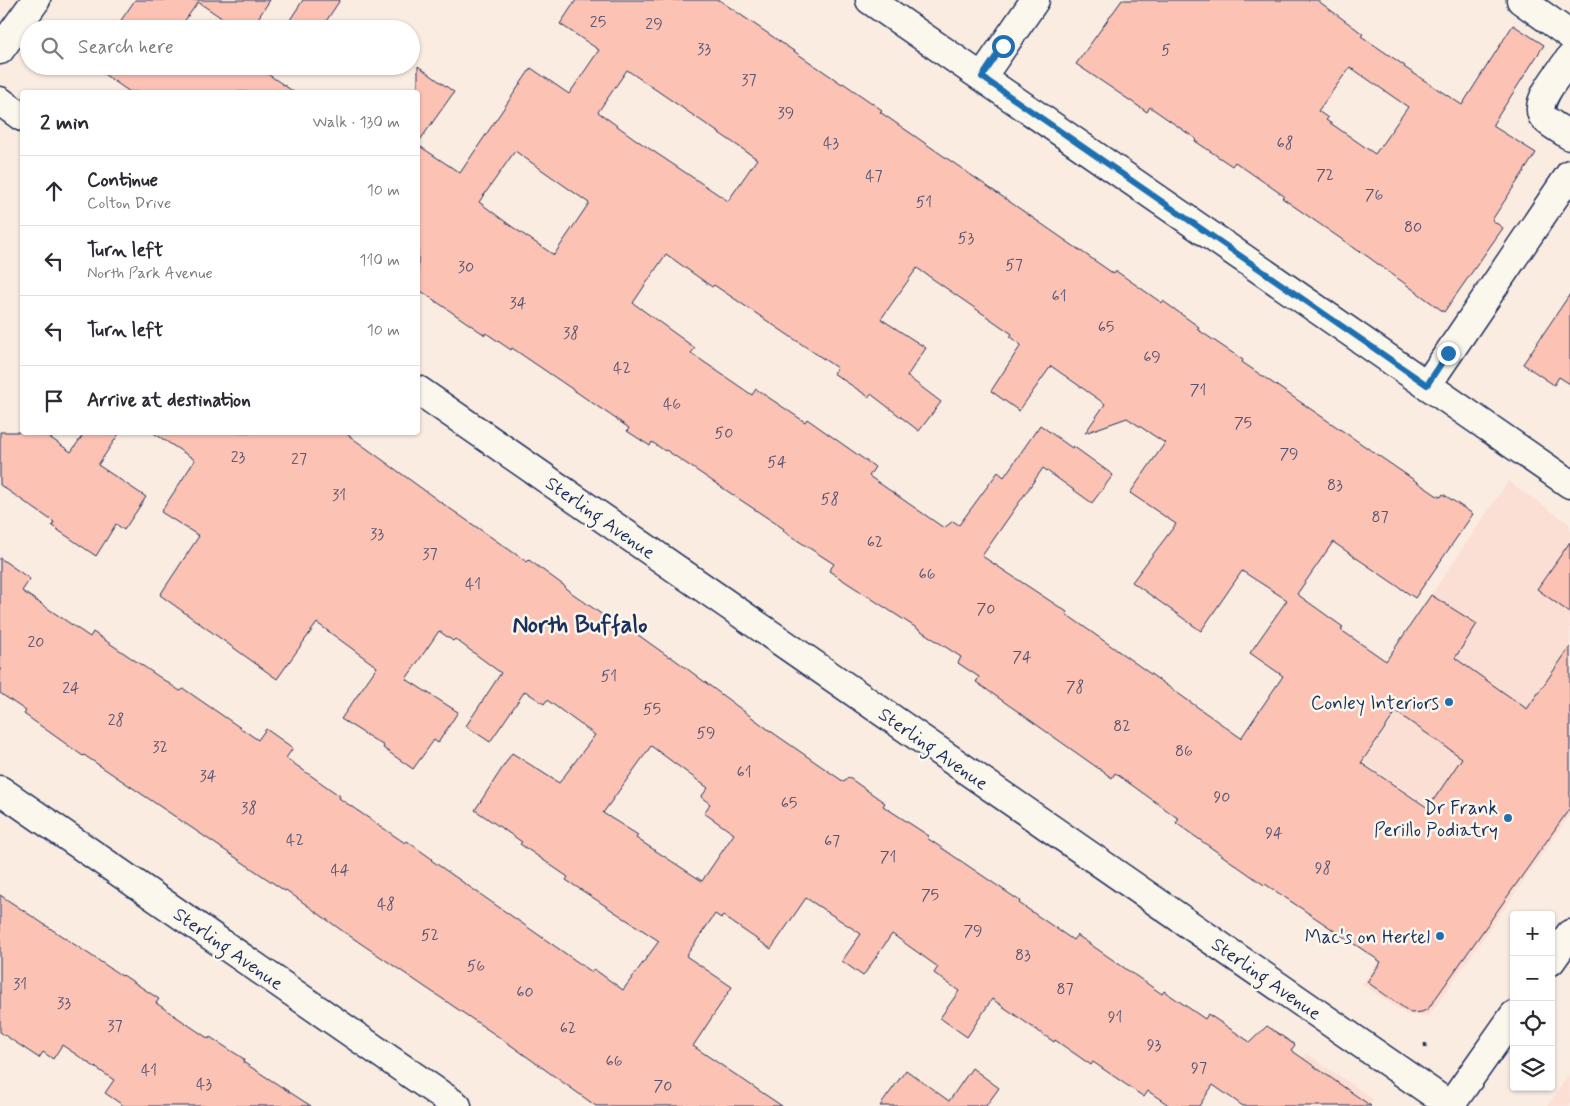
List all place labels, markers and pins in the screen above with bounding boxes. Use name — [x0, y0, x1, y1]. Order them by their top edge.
place label: Conley Interiors — [1311, 691, 1439, 717]
marker: Conley Interiors — [1443, 696, 1455, 708]
place label: Dr Frank Perillo Podiatry — [1374, 796, 1498, 843]
marker: Dr Frank Perillo Podiatry — [1502, 812, 1514, 824]
place label: Mac's on Hertel — [1305, 925, 1430, 950]
marker: Mac's on Hertel — [1434, 930, 1446, 942]

